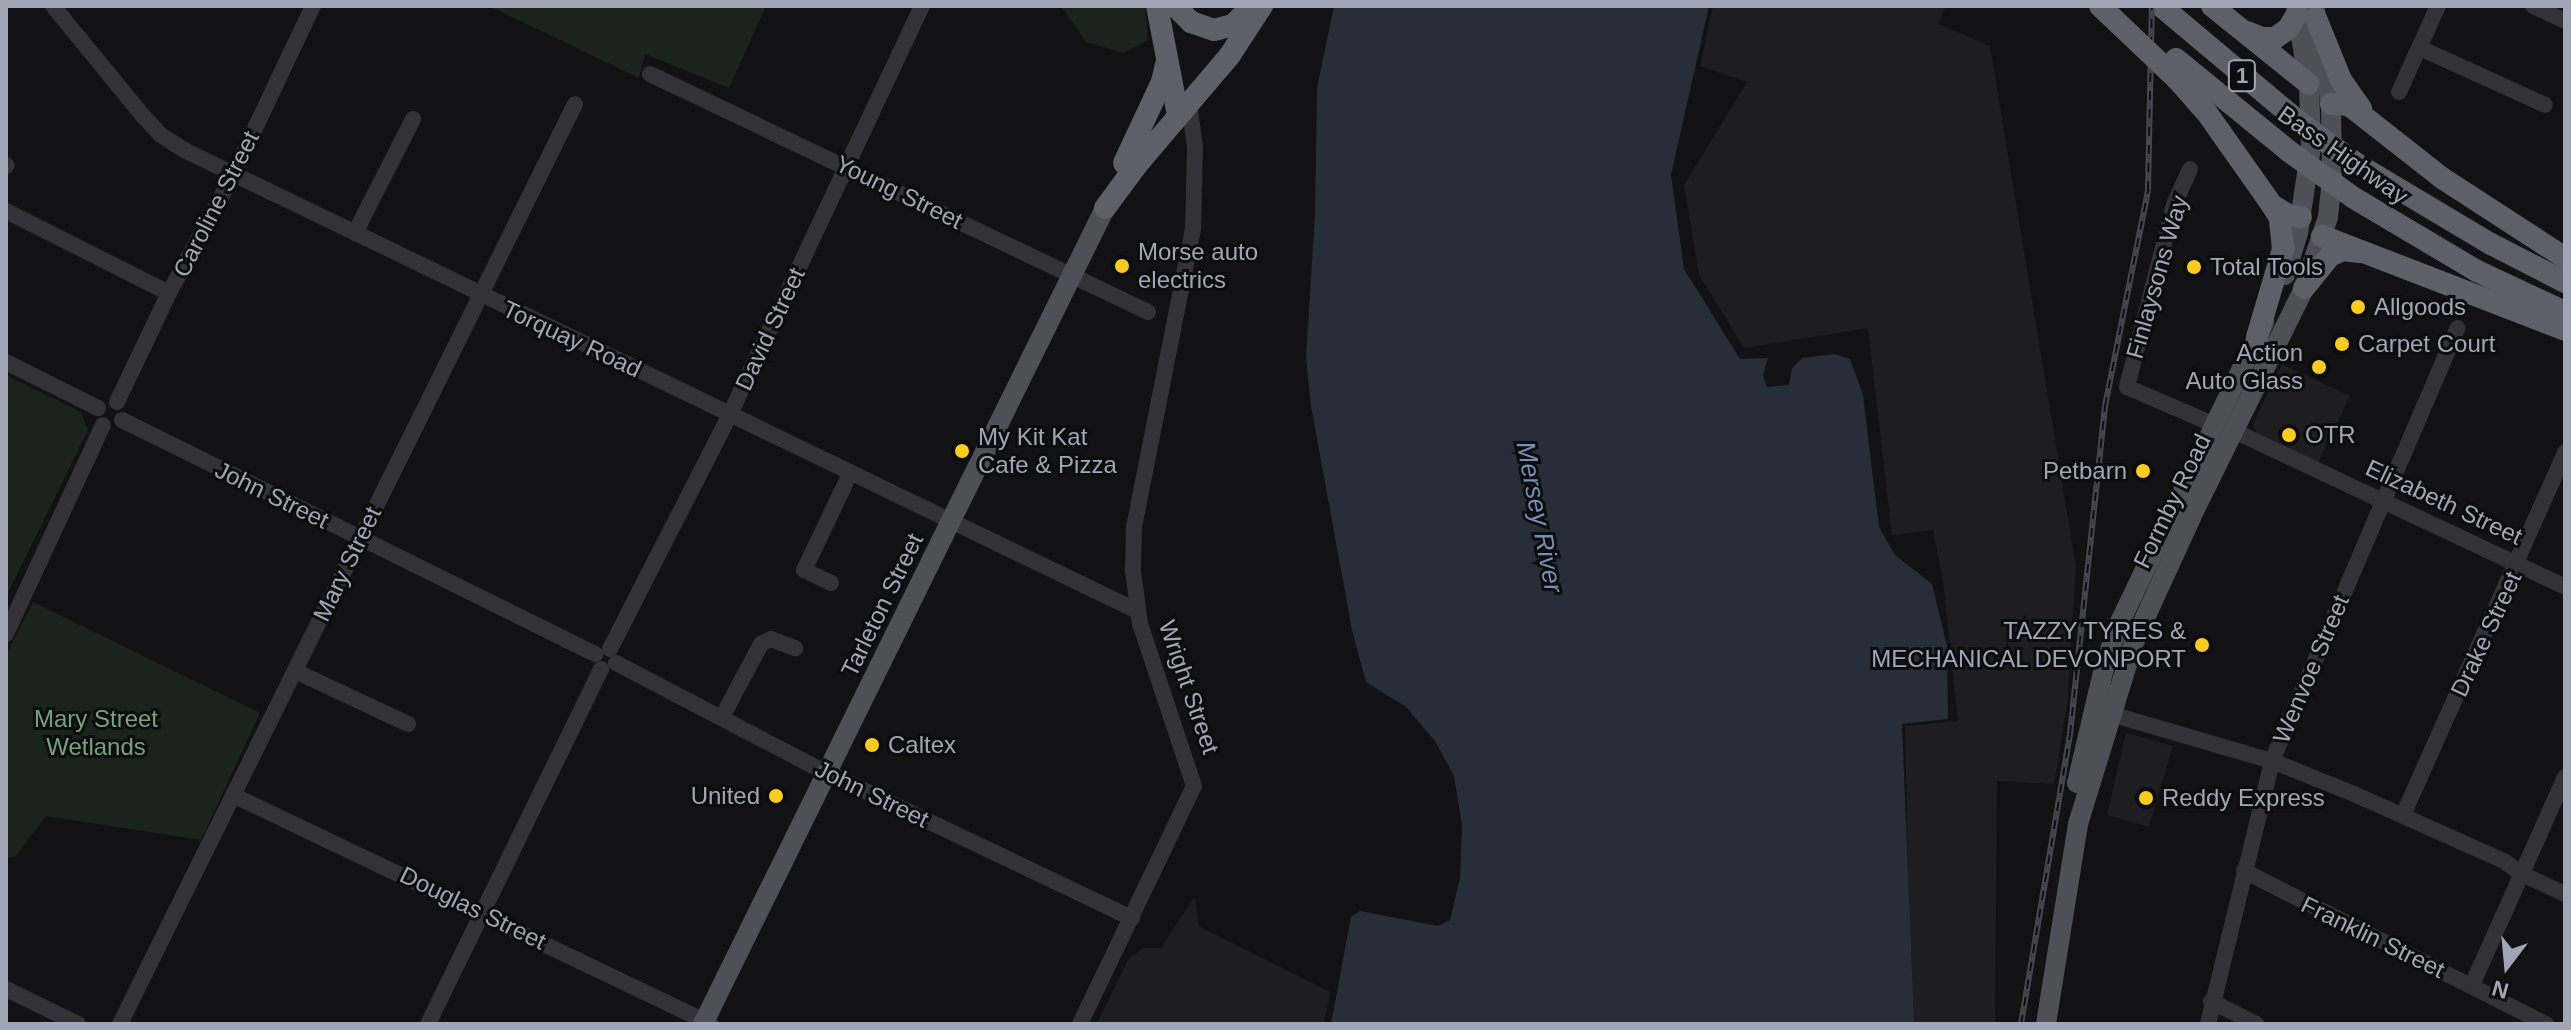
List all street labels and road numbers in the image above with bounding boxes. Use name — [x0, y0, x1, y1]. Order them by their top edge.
road number: 1 — [2226, 58, 2258, 94]
street label: Bass Highway — [2272, 100, 2414, 210]
street label: Caroline Street — [167, 126, 265, 282]
street label: Young Street — [831, 149, 967, 235]
street label: Finlaysons Way — [2120, 192, 2194, 362]
street label: David Street — [729, 263, 811, 395]
street label: Torquay Road — [498, 294, 646, 384]
street label: Formby Road — [2127, 429, 2217, 573]
street label: Elizabeth Street — [2361, 453, 2527, 551]
street label: John Street — [211, 455, 333, 535]
street label: Mary Street — [307, 502, 387, 626]
street label: Tarleton Street — [835, 529, 929, 681]
street label: Drake Street — [2444, 567, 2528, 701]
street label: Wenvoe Street — [2267, 591, 2355, 747]
street label: Wright Street — [1153, 616, 1225, 758]
street label: John Street — [811, 754, 933, 834]
street label: Douglas Street — [395, 860, 551, 956]
street label: Franklin Street — [2297, 890, 2449, 984]

